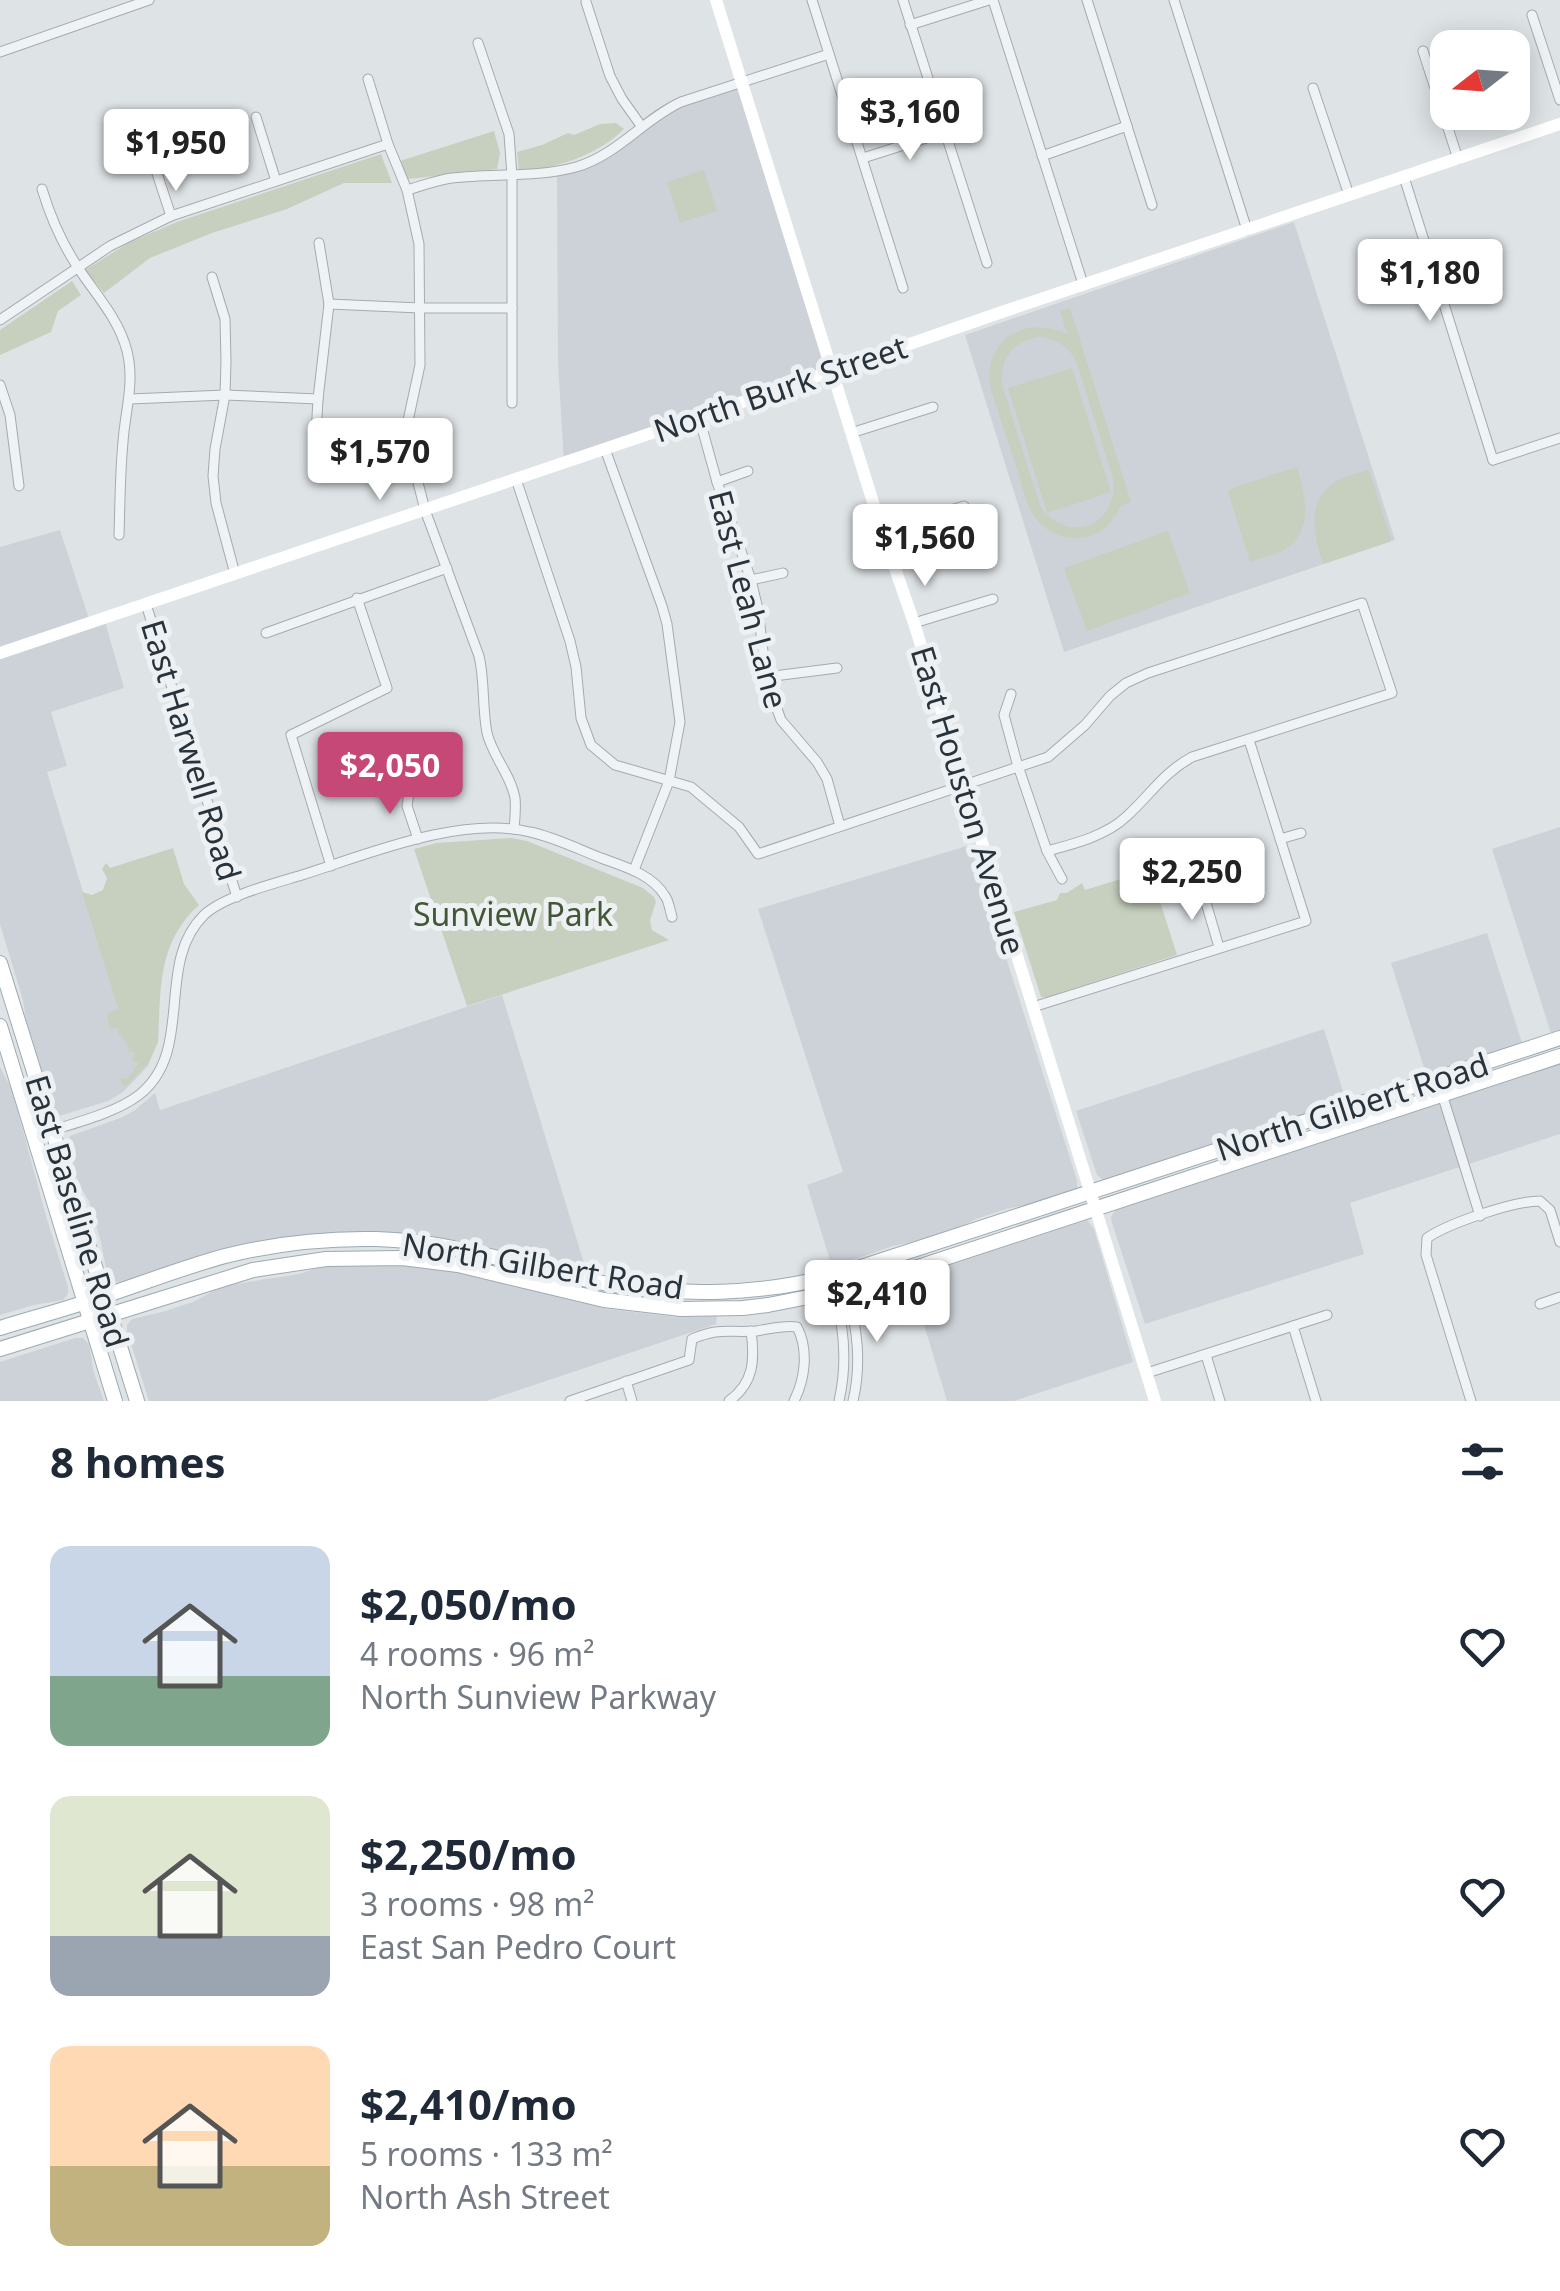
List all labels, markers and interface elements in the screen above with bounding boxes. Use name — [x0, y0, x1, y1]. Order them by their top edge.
north arrow — [1430, 30, 1530, 130]
map controls — [1430, 30, 1530, 130]
pin: $3,160 — [829, 78, 991, 163]
text: $3,160 — [860, 89, 960, 132]
pin: $1,950 — [95, 109, 257, 194]
text: $1,950 — [126, 120, 226, 163]
pin: $1,180 — [1349, 239, 1511, 324]
text: $1,180 — [1380, 250, 1480, 293]
street label: North Burk Street — [648, 325, 912, 451]
pin: $1,570 — [299, 418, 461, 503]
text: $1,570 — [330, 429, 430, 472]
street label: East Leah Lane — [699, 485, 799, 713]
pin: $1,560 — [844, 504, 1006, 589]
text: $1,560 — [875, 515, 975, 558]
street label: East Harwell Road — [132, 614, 252, 886]
street label: East Houston Avenue — [902, 640, 1036, 960]
pin: $2,050 — [309, 732, 471, 817]
text: $2,050 — [340, 743, 440, 786]
pin: $2,250 — [1111, 838, 1273, 923]
text: $2,250 — [1142, 849, 1242, 892]
park label: Sunview Park — [413, 892, 613, 935]
street label: North Gilbert Road — [1210, 1042, 1494, 1170]
street label: East Baseline Road — [16, 1070, 140, 1352]
street label: North Gilbert Road — [399, 1222, 687, 1308]
pin: $2,410 — [796, 1260, 958, 1345]
text: $2,410 — [827, 1271, 927, 1314]
text: 8 homes — [50, 1433, 226, 1490]
icon: filters — [1455, 1434, 1510, 1489]
text: $2,050/mo — [360, 1575, 577, 1632]
icon: home — [130, 1586, 250, 1706]
icon: heart — [1455, 1619, 1510, 1674]
text: 4 rooms · 96 m² — [360, 1632, 594, 1675]
text: North Sunview Parkway — [360, 1675, 716, 1718]
text: $2,250/mo — [360, 1825, 577, 1882]
icon: home — [130, 1836, 250, 1956]
icon: heart — [1455, 1869, 1510, 1924]
text: 3 rooms · 98 m² — [360, 1882, 594, 1925]
text: East San Pedro Court — [360, 1925, 676, 1968]
text: $2,410/mo — [360, 2075, 577, 2132]
icon: home — [130, 2086, 250, 2206]
icon: heart — [1455, 2119, 1510, 2174]
text: 5 rooms · 133 m² — [360, 2132, 613, 2175]
text: North Ash Street — [360, 2175, 610, 2218]

